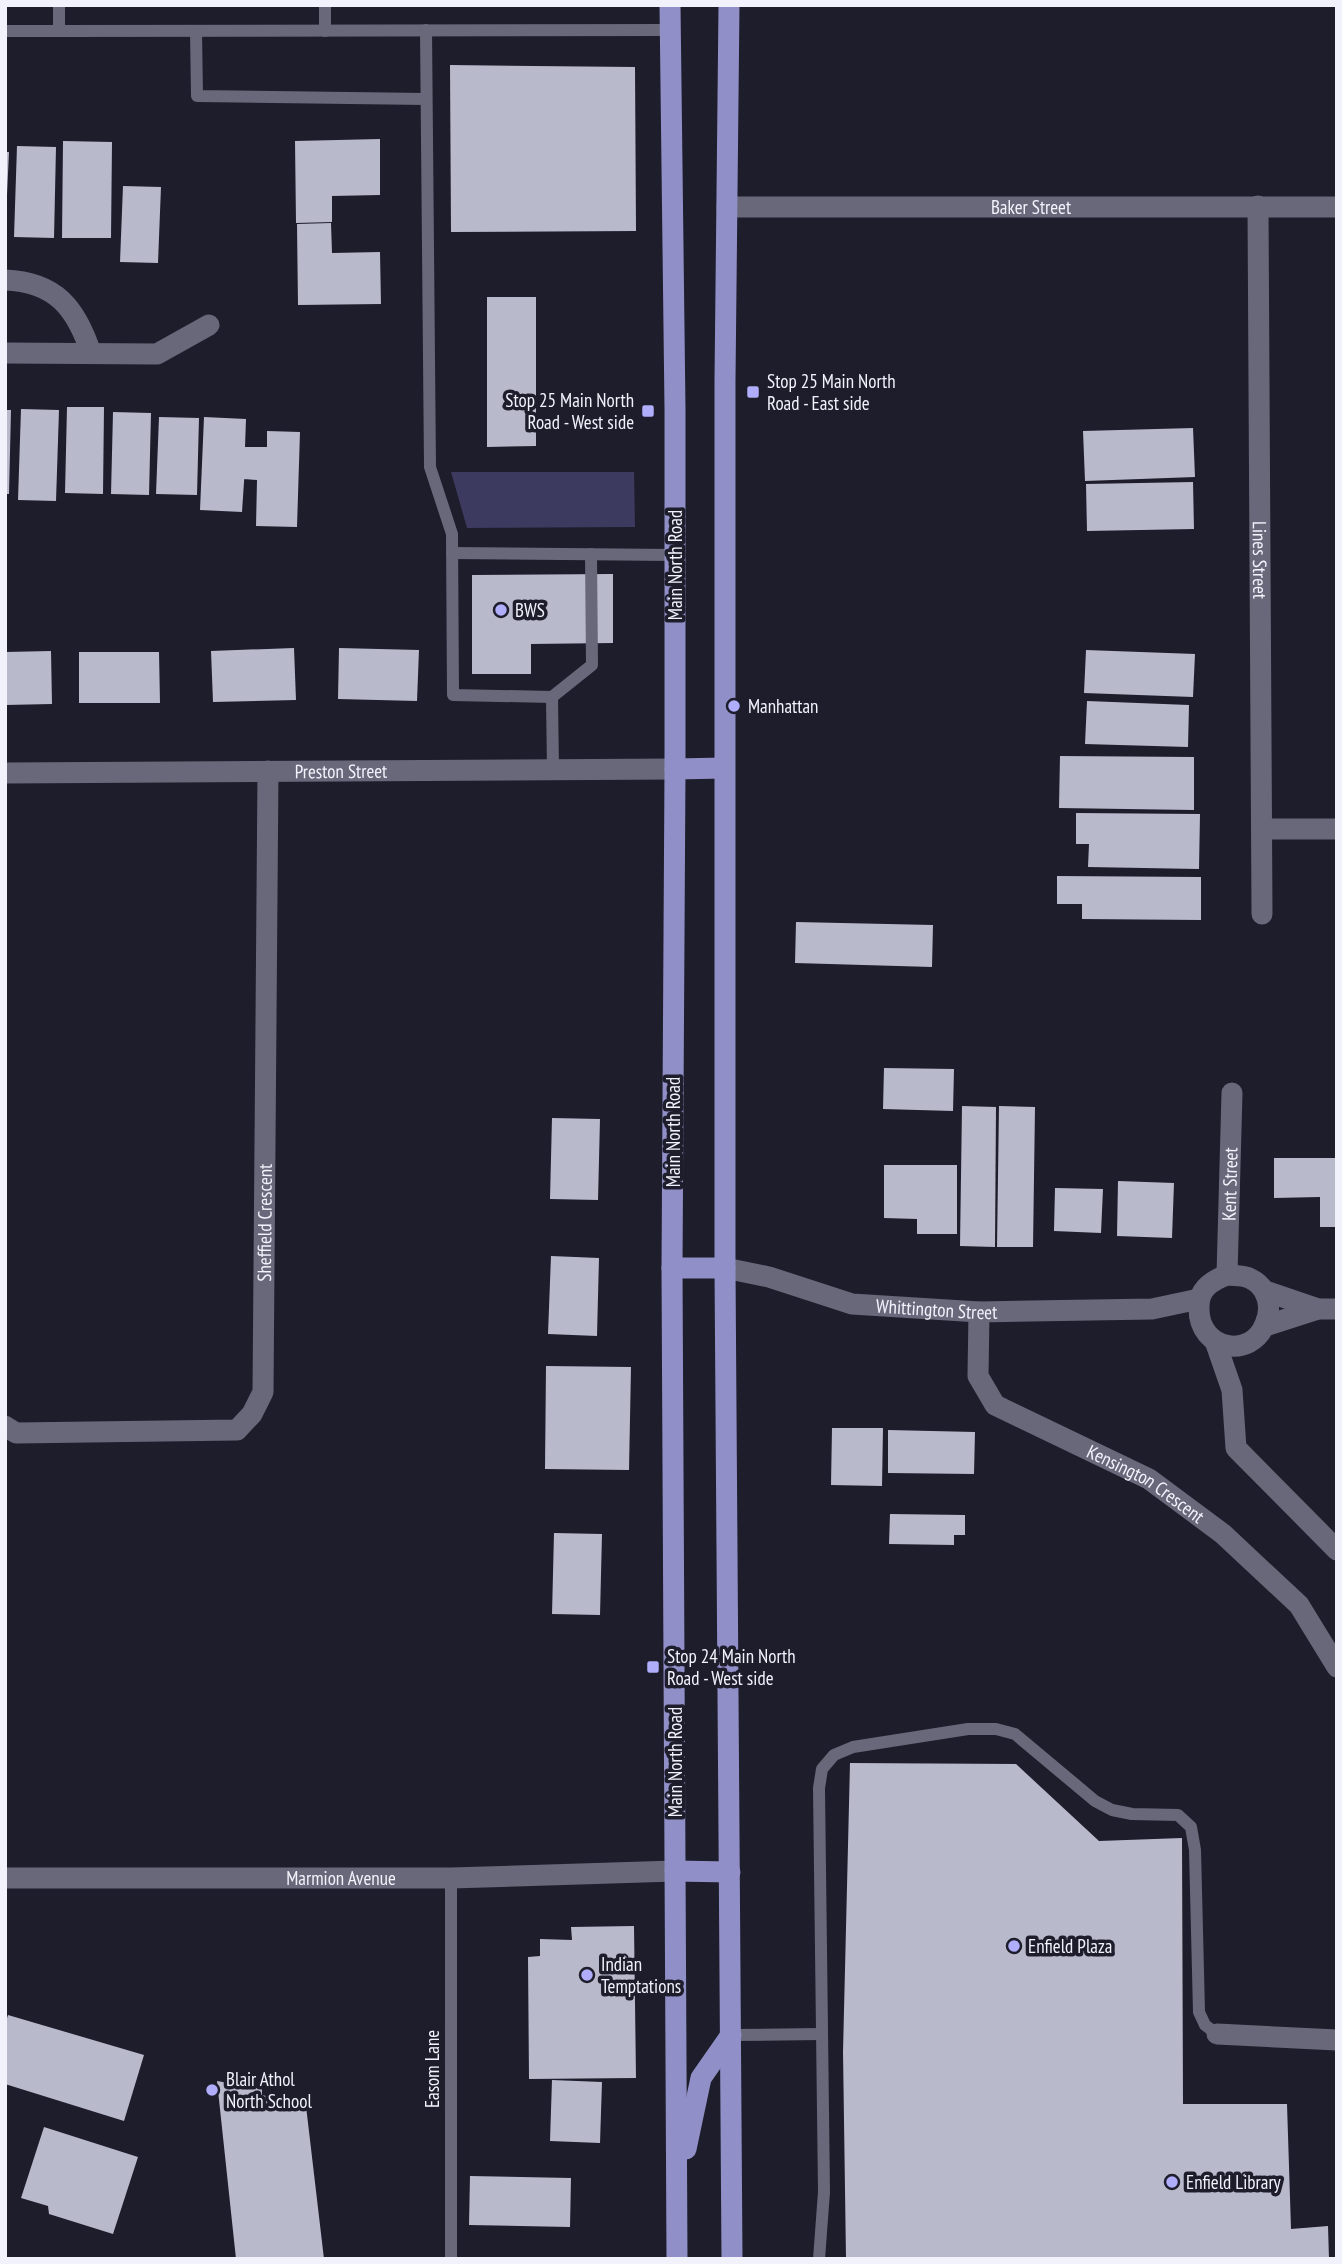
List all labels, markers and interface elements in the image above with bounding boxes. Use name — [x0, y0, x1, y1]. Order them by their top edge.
street label: Baker Street — [991, 195, 1072, 219]
place label: Stop 25 Main North Road - East side — [767, 369, 896, 415]
marker: Stop 25 Main North Road - East side — [745, 384, 761, 400]
place label: Stop 25 Main North Road - West side — [505, 388, 634, 434]
marker: Stop 25 Main North Road - West side — [640, 403, 656, 419]
street label: Main North Road — [663, 510, 687, 620]
street label: Lines Street — [1248, 521, 1272, 600]
place label: BWS — [515, 598, 545, 622]
marker: BWS — [493, 602, 509, 618]
place label: Manhattan — [748, 694, 818, 718]
marker: Manhattan — [726, 698, 742, 714]
street label: Preston Street — [295, 759, 388, 783]
street label: Main North Road — [661, 1077, 685, 1187]
street label: Kent Street — [1216, 1146, 1243, 1221]
street label: Sheffield Crescent — [252, 1163, 277, 1282]
street label: Whittington Street — [875, 1294, 998, 1324]
street label: Kensington Crescent — [1083, 1439, 1210, 1529]
place label: Stop 24 Main North Road - West side — [667, 1644, 796, 1690]
marker: Stop 24 Main North Road - West side — [645, 1659, 661, 1675]
street label: Main North Road — [663, 1707, 687, 1817]
street label: Marmion Avenue — [286, 1866, 396, 1890]
place label: Enfield Plaza — [1028, 1934, 1112, 1958]
marker: Enfield Plaza — [1006, 1938, 1022, 1954]
place label: Indian Temptations — [601, 1952, 681, 1998]
marker: Indian Temptations — [579, 1967, 595, 1983]
street label: Easom Lane — [420, 2030, 444, 2108]
place label: Blair Athol North School — [226, 2067, 312, 2113]
marker: Blair Athol North School — [204, 2082, 220, 2098]
place label: Enfield Library — [1186, 2170, 1282, 2194]
marker: Enfield Library — [1164, 2174, 1180, 2190]

